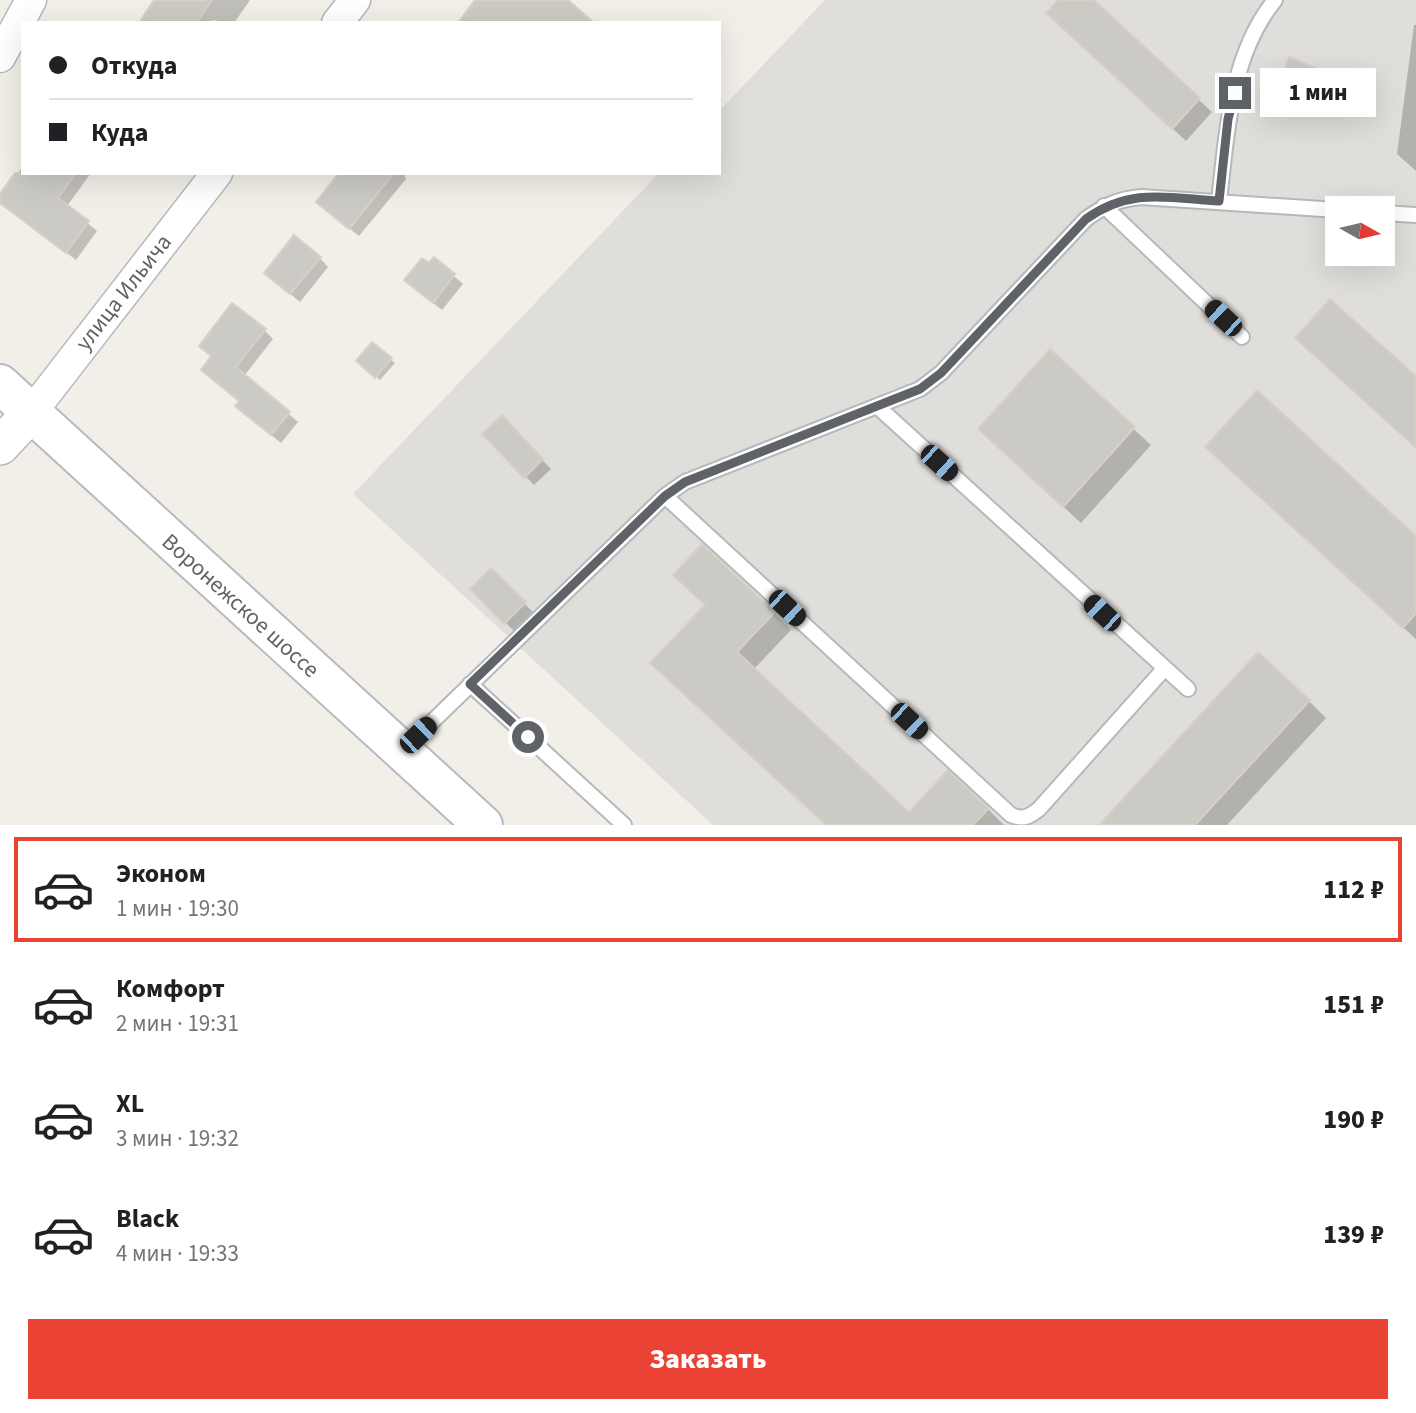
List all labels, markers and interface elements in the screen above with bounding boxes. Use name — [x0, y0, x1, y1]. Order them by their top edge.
text: Откуда — [91, 47, 178, 84]
callout: 1 мин — [1260, 68, 1375, 118]
text: 1 мин — [1288, 76, 1348, 109]
route end — [1219, 77, 1251, 109]
text: Куда — [91, 114, 149, 151]
north arrow — [1325, 196, 1395, 266]
map controls — [1325, 196, 1395, 266]
street label: улица Ильича — [67, 227, 179, 358]
car — [1201, 296, 1246, 340]
car — [917, 441, 962, 485]
street label: Воронежское шоссе — [155, 526, 327, 685]
car — [765, 586, 810, 630]
car — [1080, 591, 1125, 635]
car — [887, 699, 932, 743]
car — [396, 713, 441, 757]
route start — [512, 721, 544, 753]
text: Эконом — [116, 855, 206, 892]
icon: car — [32, 858, 95, 921]
text: 112 ₽ — [1323, 871, 1384, 908]
text: 1 мин · 19:30 — [116, 892, 239, 925]
text: Комфорт — [116, 970, 225, 1007]
icon: car — [32, 973, 95, 1036]
text: 151 ₽ — [1323, 986, 1384, 1023]
text: 2 мин · 19:31 — [116, 1007, 239, 1040]
text: XL — [116, 1085, 144, 1122]
icon: car — [32, 1088, 95, 1151]
text: 190 ₽ — [1323, 1101, 1384, 1138]
text: 3 мин · 19:32 — [116, 1122, 239, 1155]
text: Black — [116, 1200, 179, 1237]
icon: car — [32, 1203, 95, 1266]
text: 139 ₽ — [1323, 1216, 1384, 1253]
text: 4 мин · 19:33 — [116, 1237, 239, 1270]
button: Заказать — [28, 1319, 1388, 1399]

